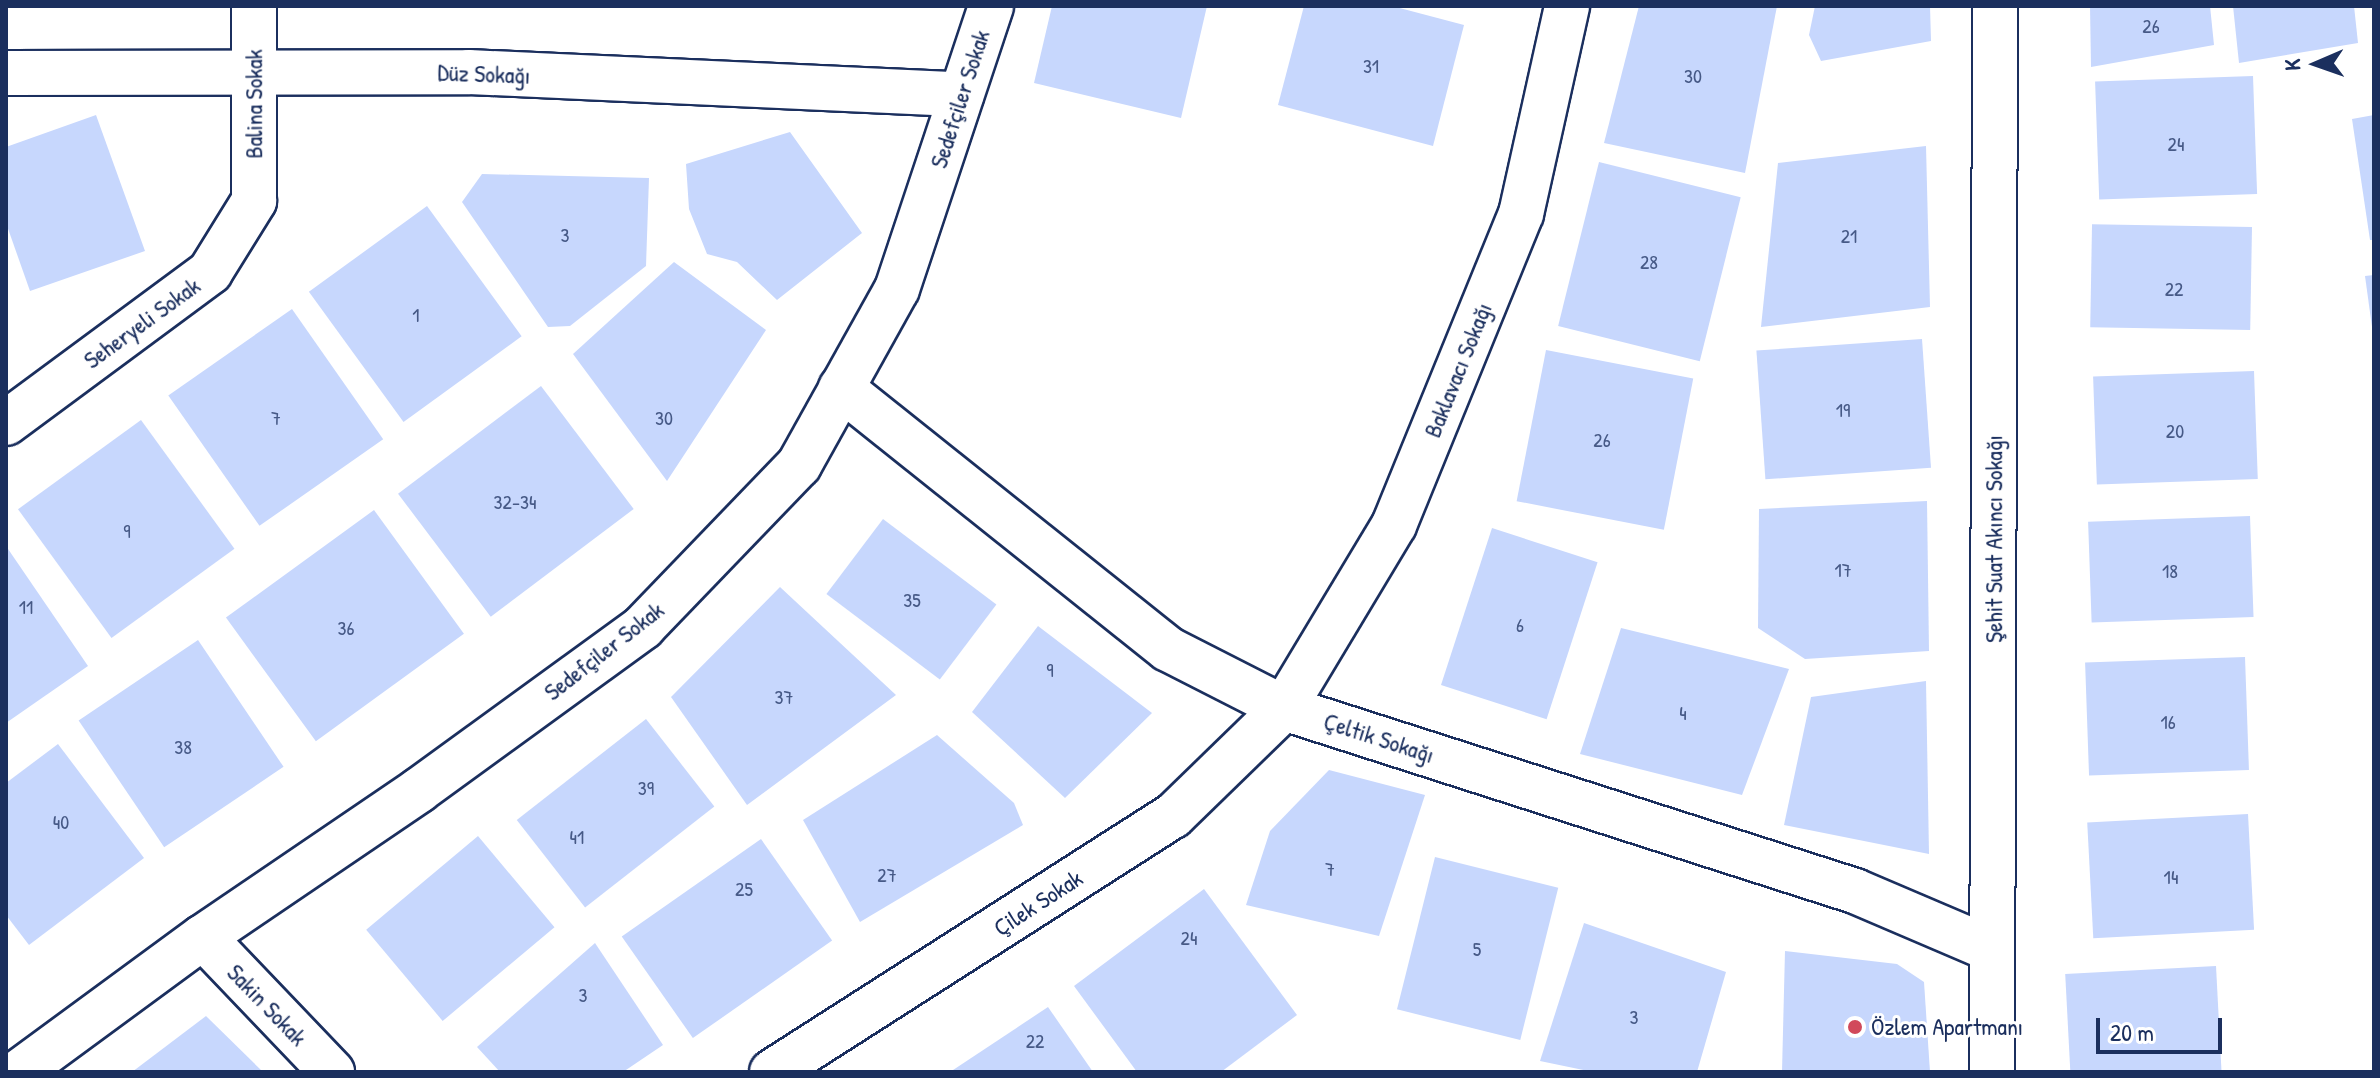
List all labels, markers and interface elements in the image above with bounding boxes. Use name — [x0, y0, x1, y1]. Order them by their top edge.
house number: 26 — [2142, 13, 2160, 37]
north arrow — [2276, 24, 2356, 104]
street label: Sedefçiler Sokak — [924, 26, 996, 172]
street label: Balina Sokak — [240, 49, 268, 159]
house number: 31 — [1363, 53, 1379, 77]
street label: Düz Sokağı — [437, 58, 531, 90]
text: K — [2277, 59, 2307, 71]
house number: 30 — [1684, 63, 1702, 87]
house number: 24 — [2168, 131, 2184, 155]
house number: 3 — [561, 222, 569, 246]
house number: 21 — [1841, 223, 1857, 247]
house number: 28 — [1640, 249, 1658, 273]
street label: Seheryeli Sokak — [78, 271, 206, 375]
house number: 22 — [2165, 276, 2183, 300]
street label: Baklavacı Sokağı — [1418, 298, 1498, 442]
house number: 1 — [412, 302, 420, 326]
house number: 19 — [1836, 397, 1850, 421]
house number: 7 — [271, 405, 281, 429]
house number: 30 — [655, 405, 673, 429]
house number: 20 — [2166, 418, 2184, 442]
house number: 26 — [1593, 427, 1611, 451]
street label: Şehit Suat Akıncı Sokağı — [1980, 435, 2008, 643]
house number: 32-34 — [494, 489, 536, 513]
house number: 9 — [123, 518, 131, 542]
house number: 17 — [1834, 557, 1852, 581]
house number: 18 — [2162, 558, 2178, 582]
house number: 35 — [903, 587, 921, 611]
house number: 11 — [19, 594, 33, 618]
street label: Sedefçiler Sokak — [539, 595, 669, 707]
house number: 6 — [1516, 612, 1524, 636]
house number: 36 — [338, 615, 354, 639]
house number: 9 — [1046, 657, 1054, 681]
house number: 37 — [775, 684, 793, 708]
house number: 4 — [1679, 700, 1687, 724]
street label: Çeltik Sokağı — [1320, 707, 1438, 769]
house number: 16 — [2160, 709, 2176, 733]
house number: 38 — [174, 734, 192, 758]
house number: 39 — [638, 775, 654, 799]
house number: 40 — [53, 809, 69, 833]
house number: 41 — [570, 824, 584, 848]
house number: 7 — [1325, 856, 1335, 880]
house number: 27 — [877, 862, 897, 886]
street label: Çilek Sokak — [988, 864, 1088, 942]
house number: 14 — [2164, 864, 2178, 888]
house number: 25 — [735, 876, 753, 900]
house number: 24 — [1181, 925, 1197, 949]
house number: 5 — [1473, 936, 1481, 960]
street label: Sakin Sokak — [221, 958, 313, 1052]
house number: 3 — [579, 982, 587, 1006]
scale bar — [2100, 1002, 2226, 1052]
house number: 3 — [1630, 1004, 1638, 1028]
place label: Özlem Apartmanı — [1871, 1013, 2023, 1041]
text: 20 m — [2110, 1016, 2154, 1048]
marker: Özlem Apartmanı — [1846, 1018, 1864, 1036]
house number: 22 — [1026, 1028, 1044, 1052]

